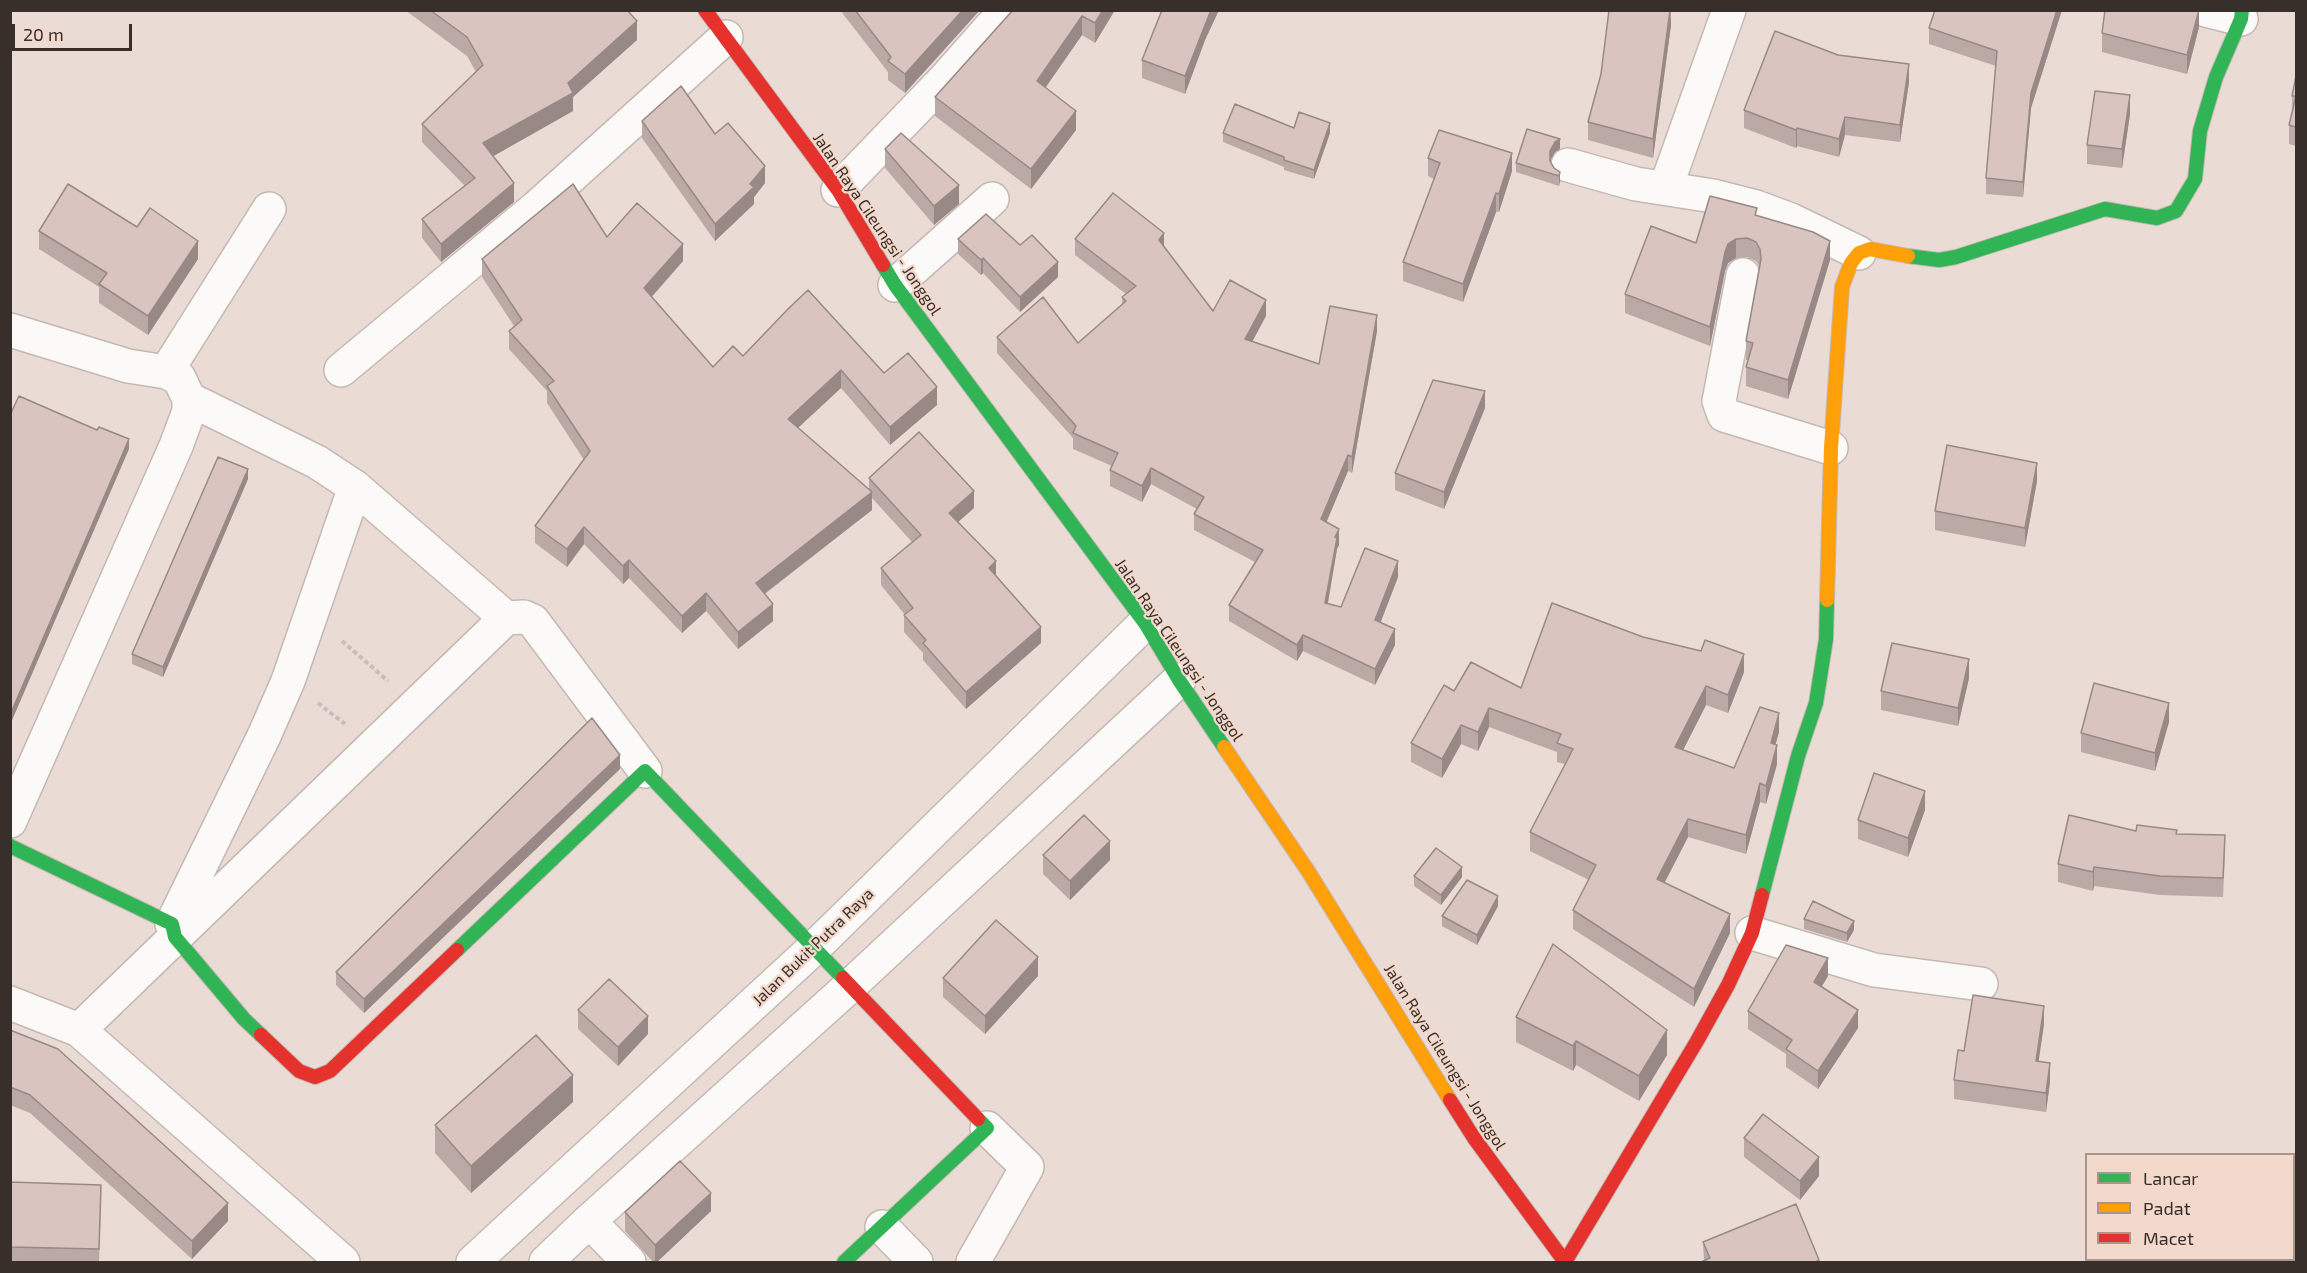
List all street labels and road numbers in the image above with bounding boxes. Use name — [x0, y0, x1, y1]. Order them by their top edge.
street label: Jalan Raya Cileungsi - Jonggol — [809, 129, 945, 319]
street label: Jalan Raya Cileungsi - Jonggol — [1111, 555, 1247, 745]
street label: Jalan Bukit Putra Raya — [749, 884, 877, 1010]
street label: Jalan Raya Cileungsi - Jonggol — [1380, 960, 1510, 1154]

